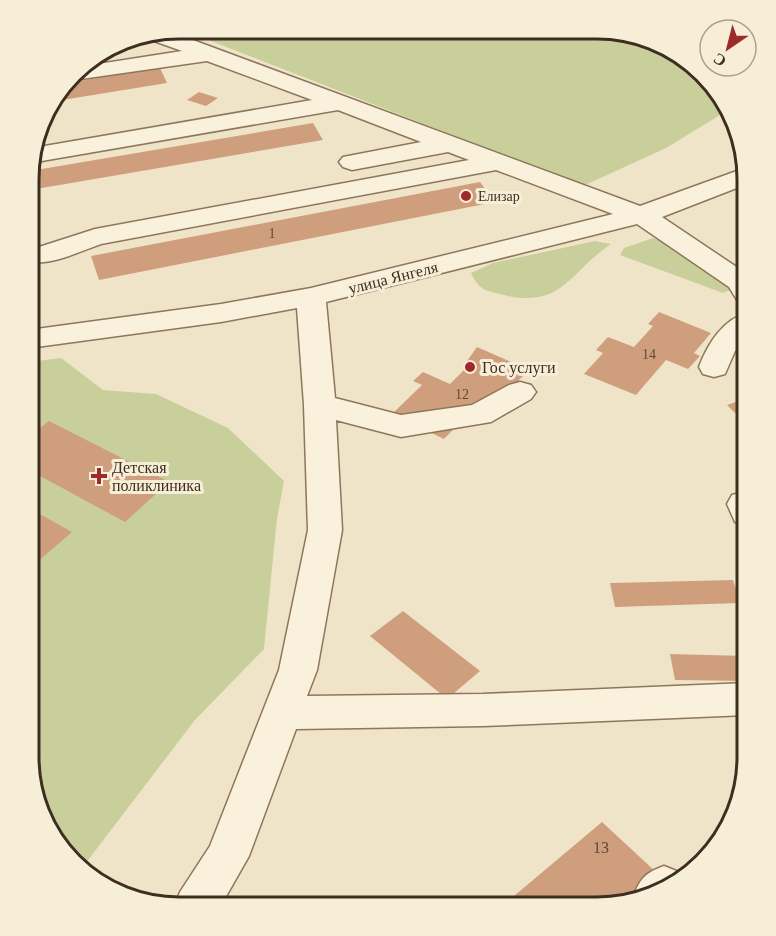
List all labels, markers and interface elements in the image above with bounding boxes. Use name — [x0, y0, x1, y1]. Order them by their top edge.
north arrow — [698, 18, 758, 78]
text: С — [710, 50, 729, 70]
marker: Елизар — [459, 189, 473, 203]
place label: Елизар — [478, 189, 520, 204]
house number: 1 — [269, 226, 276, 241]
street label: улица Янгеля — [347, 258, 440, 298]
house number: 14 — [642, 347, 656, 362]
place label: Гос услуги — [482, 359, 556, 377]
marker: Гос услуги — [463, 360, 477, 374]
house number: 12 — [455, 387, 469, 402]
place label: Детская поликлиника — [112, 459, 201, 494]
marker: Детская поликлиника — [90, 467, 108, 485]
house number: 13 — [593, 839, 609, 856]

